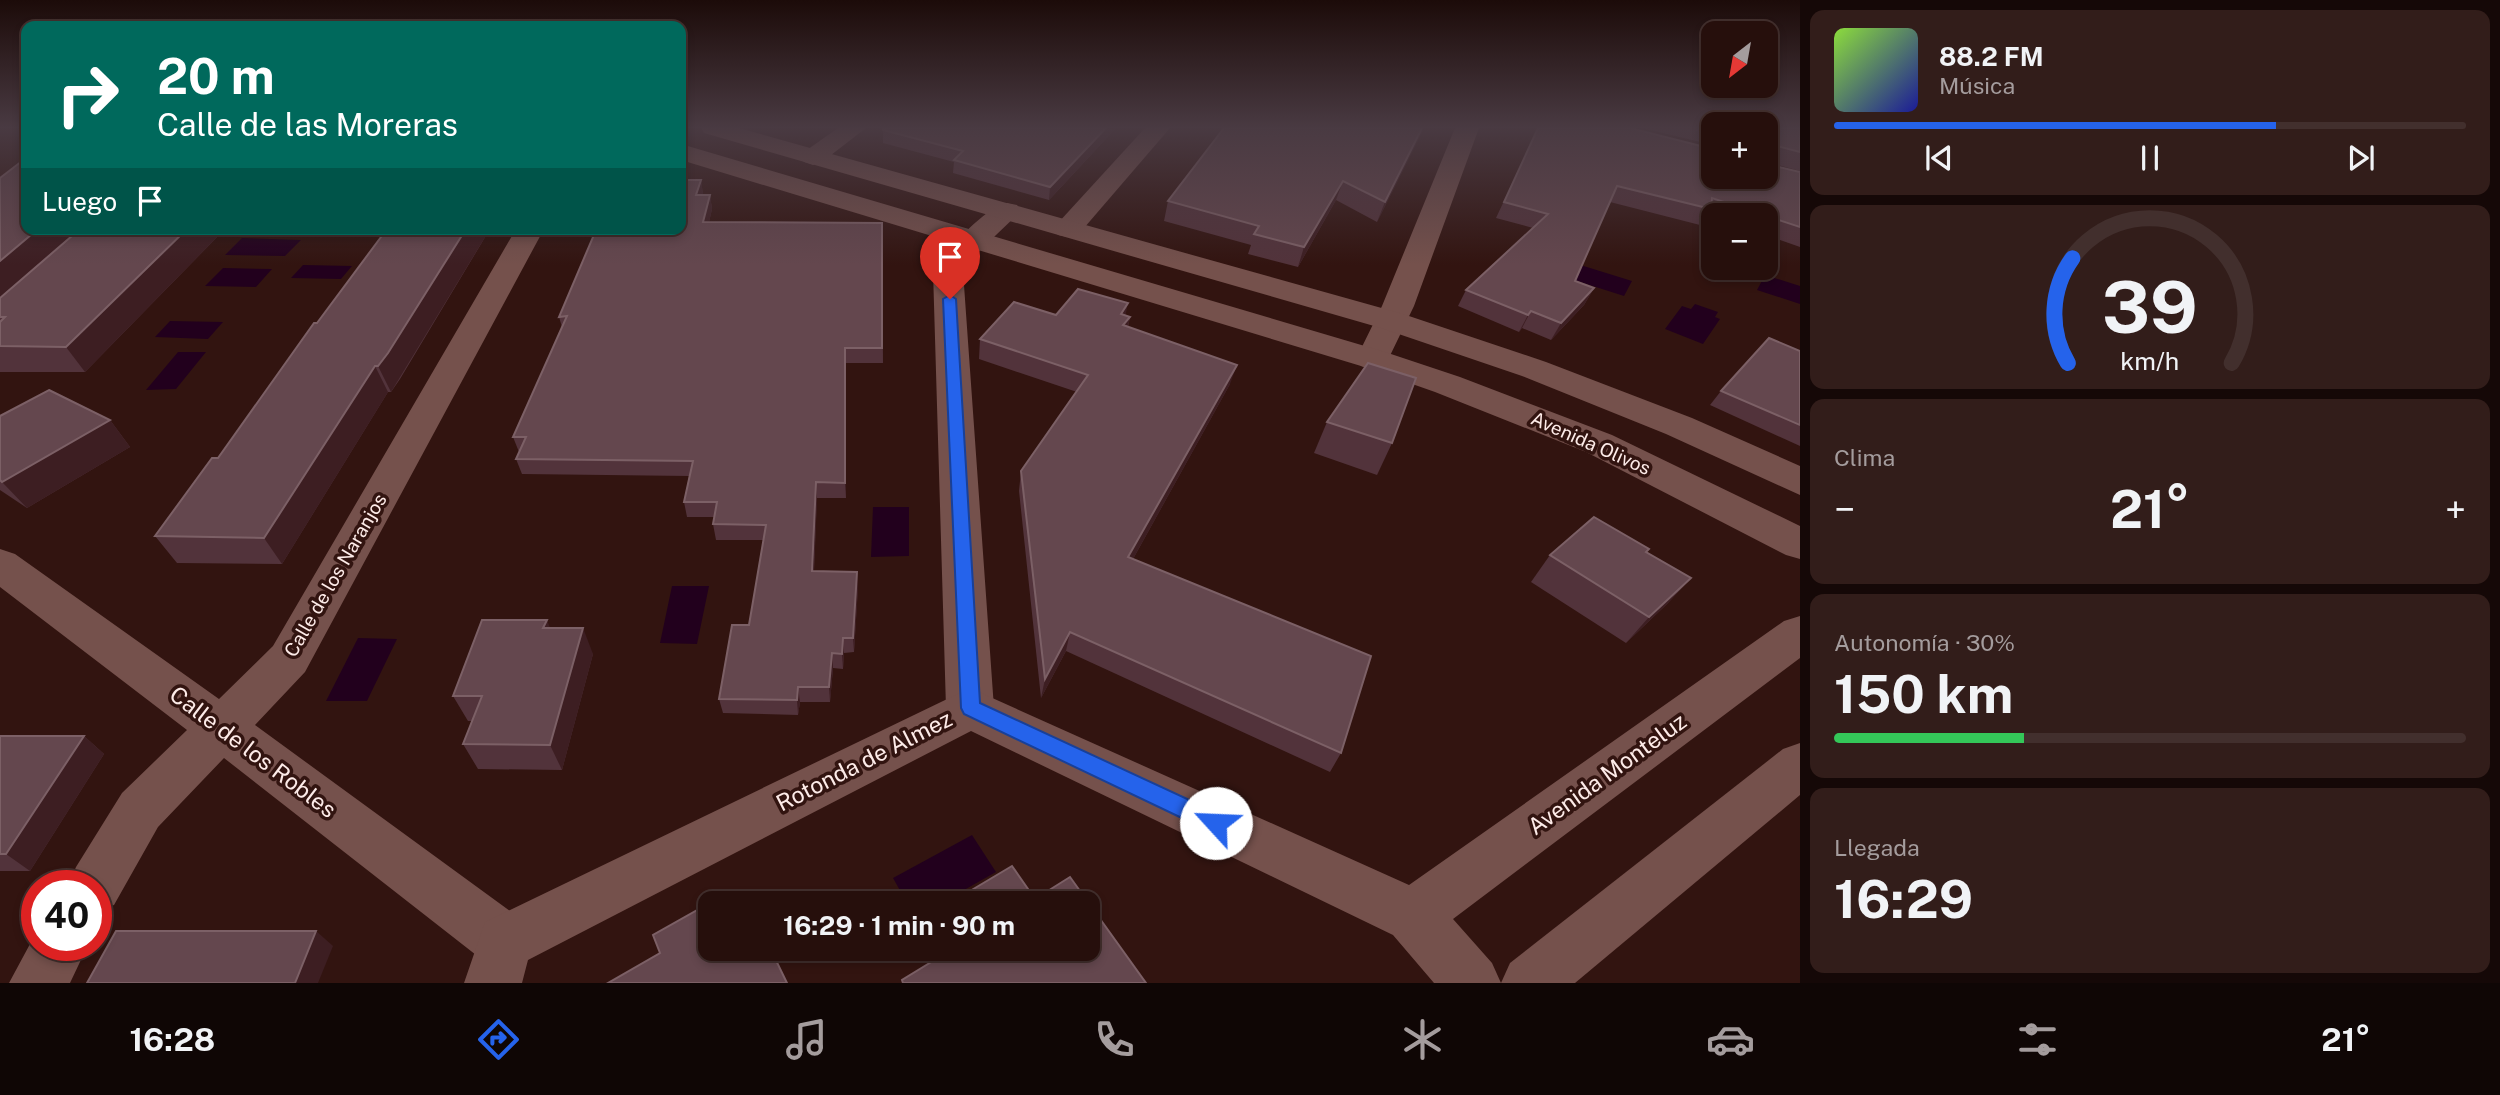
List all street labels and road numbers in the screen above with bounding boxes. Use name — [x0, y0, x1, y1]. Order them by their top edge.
street label: Avenida Olivos — [1528, 407, 1654, 479]
street label: Calle de los Naranjos — [279, 490, 391, 660]
street label: Calle de los Robles — [165, 680, 342, 823]
street label: Rotonda de Almez — [771, 705, 956, 816]
street label: Avenida Monteluz — [1522, 707, 1691, 840]

